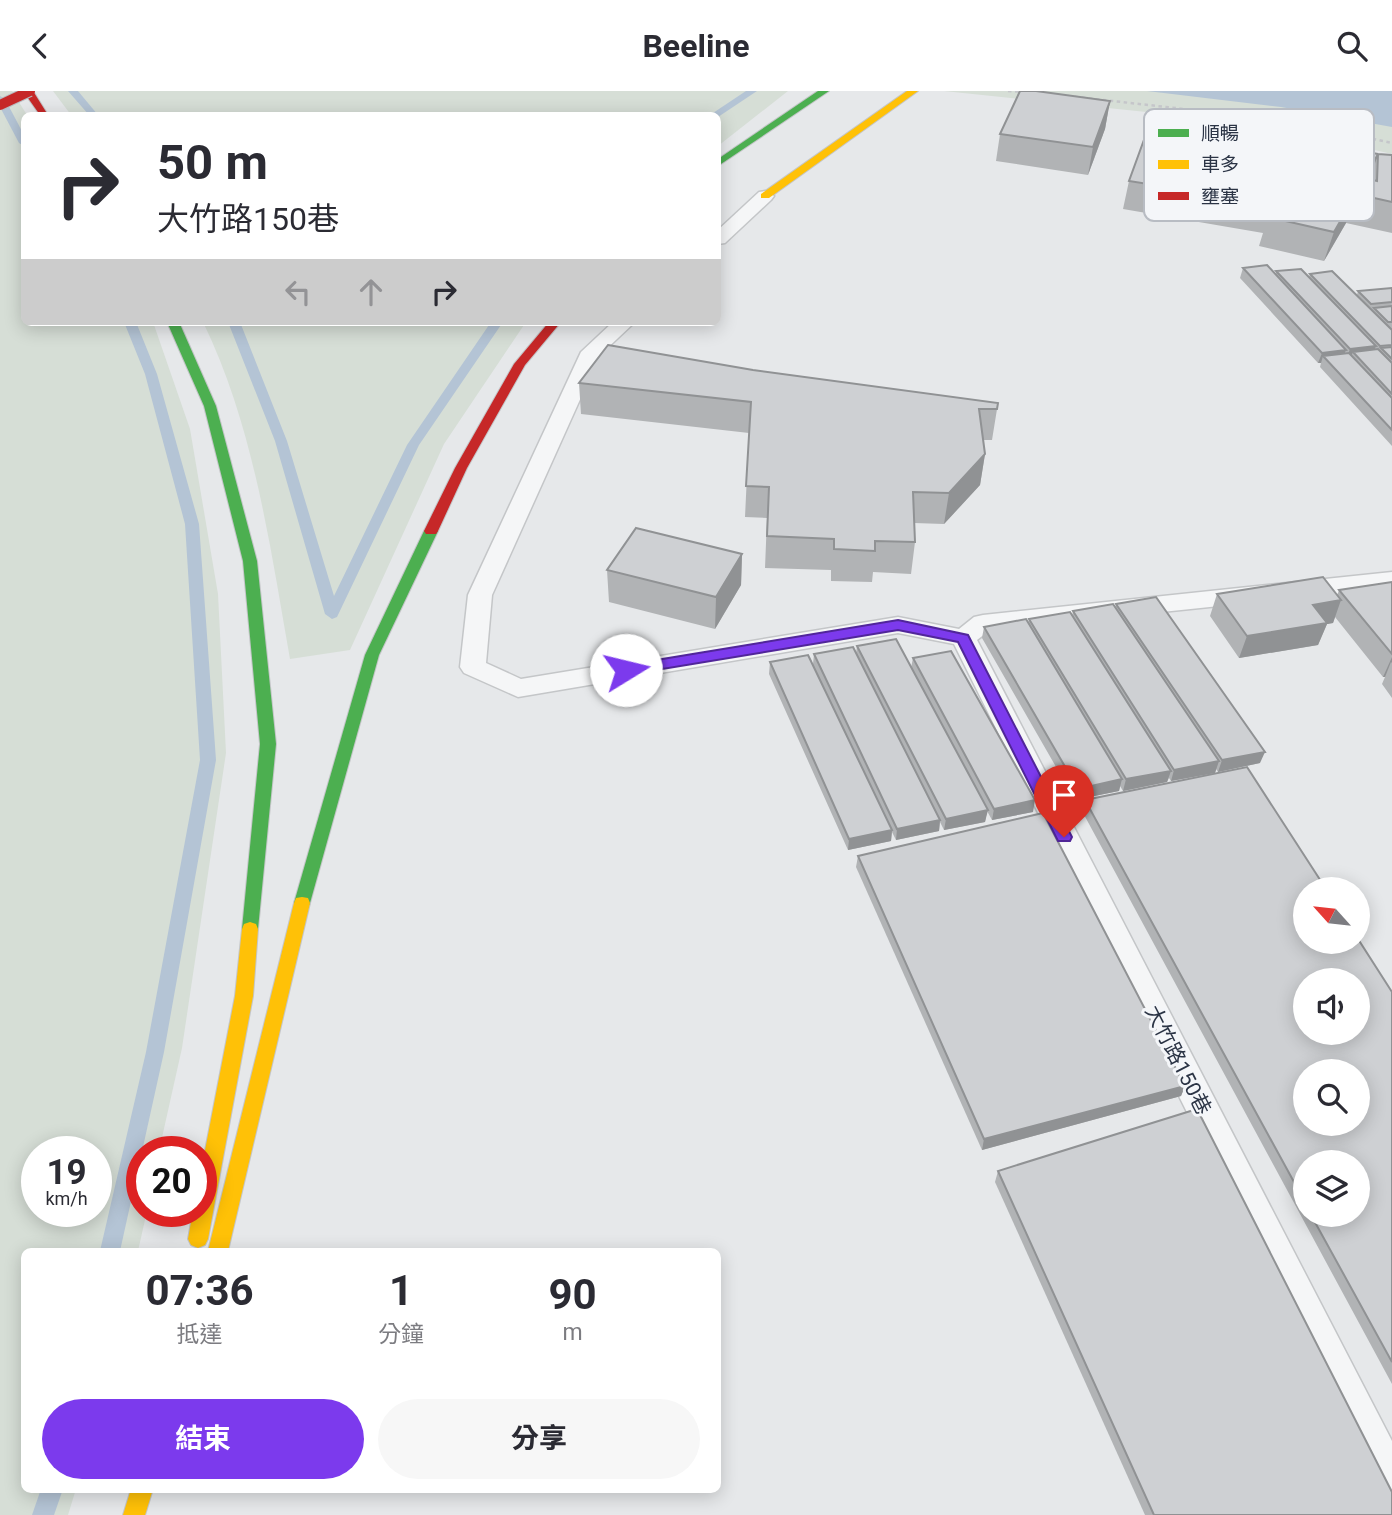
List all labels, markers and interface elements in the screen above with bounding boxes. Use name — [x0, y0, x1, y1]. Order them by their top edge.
icon: back — [21, 27, 59, 65]
text: Beeline — [642, 27, 750, 65]
icon: search — [1333, 27, 1371, 65]
legend — [1144, 109, 1374, 221]
text: 順暢 — [1201, 122, 1239, 145]
text: 50 m — [157, 134, 268, 191]
icon: right — [42, 140, 133, 231]
text: 車多 — [1201, 153, 1239, 176]
text: 壅塞 — [1201, 185, 1239, 208]
text: 大竹路150巷 — [157, 200, 339, 238]
icon: left — [279, 273, 317, 311]
icon: ahead — [352, 273, 390, 311]
icon: right — [425, 273, 463, 311]
position arrow — [589, 633, 663, 707]
pin — [1034, 765, 1094, 837]
icon: arrive — [1045, 776, 1083, 814]
north arrow — [1293, 877, 1370, 954]
map controls — [1293, 877, 1370, 1227]
button: sound — [1293, 968, 1370, 1045]
street label: 大竹路150巷 — [1140, 1001, 1216, 1119]
button: search — [1293, 1059, 1370, 1136]
speed limit sign: 20 — [126, 1136, 217, 1227]
button: layers — [1293, 1150, 1370, 1227]
text: 19 — [46, 1152, 87, 1193]
text: km/h — [45, 1188, 88, 1209]
text: 07:36 — [145, 1266, 254, 1315]
text: 1 — [389, 1266, 413, 1315]
text: 90 — [548, 1270, 597, 1319]
text: m — [562, 1319, 583, 1346]
text: 抵達 — [177, 1321, 223, 1348]
text: 分鐘 — [378, 1321, 424, 1348]
button: 結束 — [42, 1399, 364, 1479]
button: 分享 — [378, 1399, 700, 1479]

